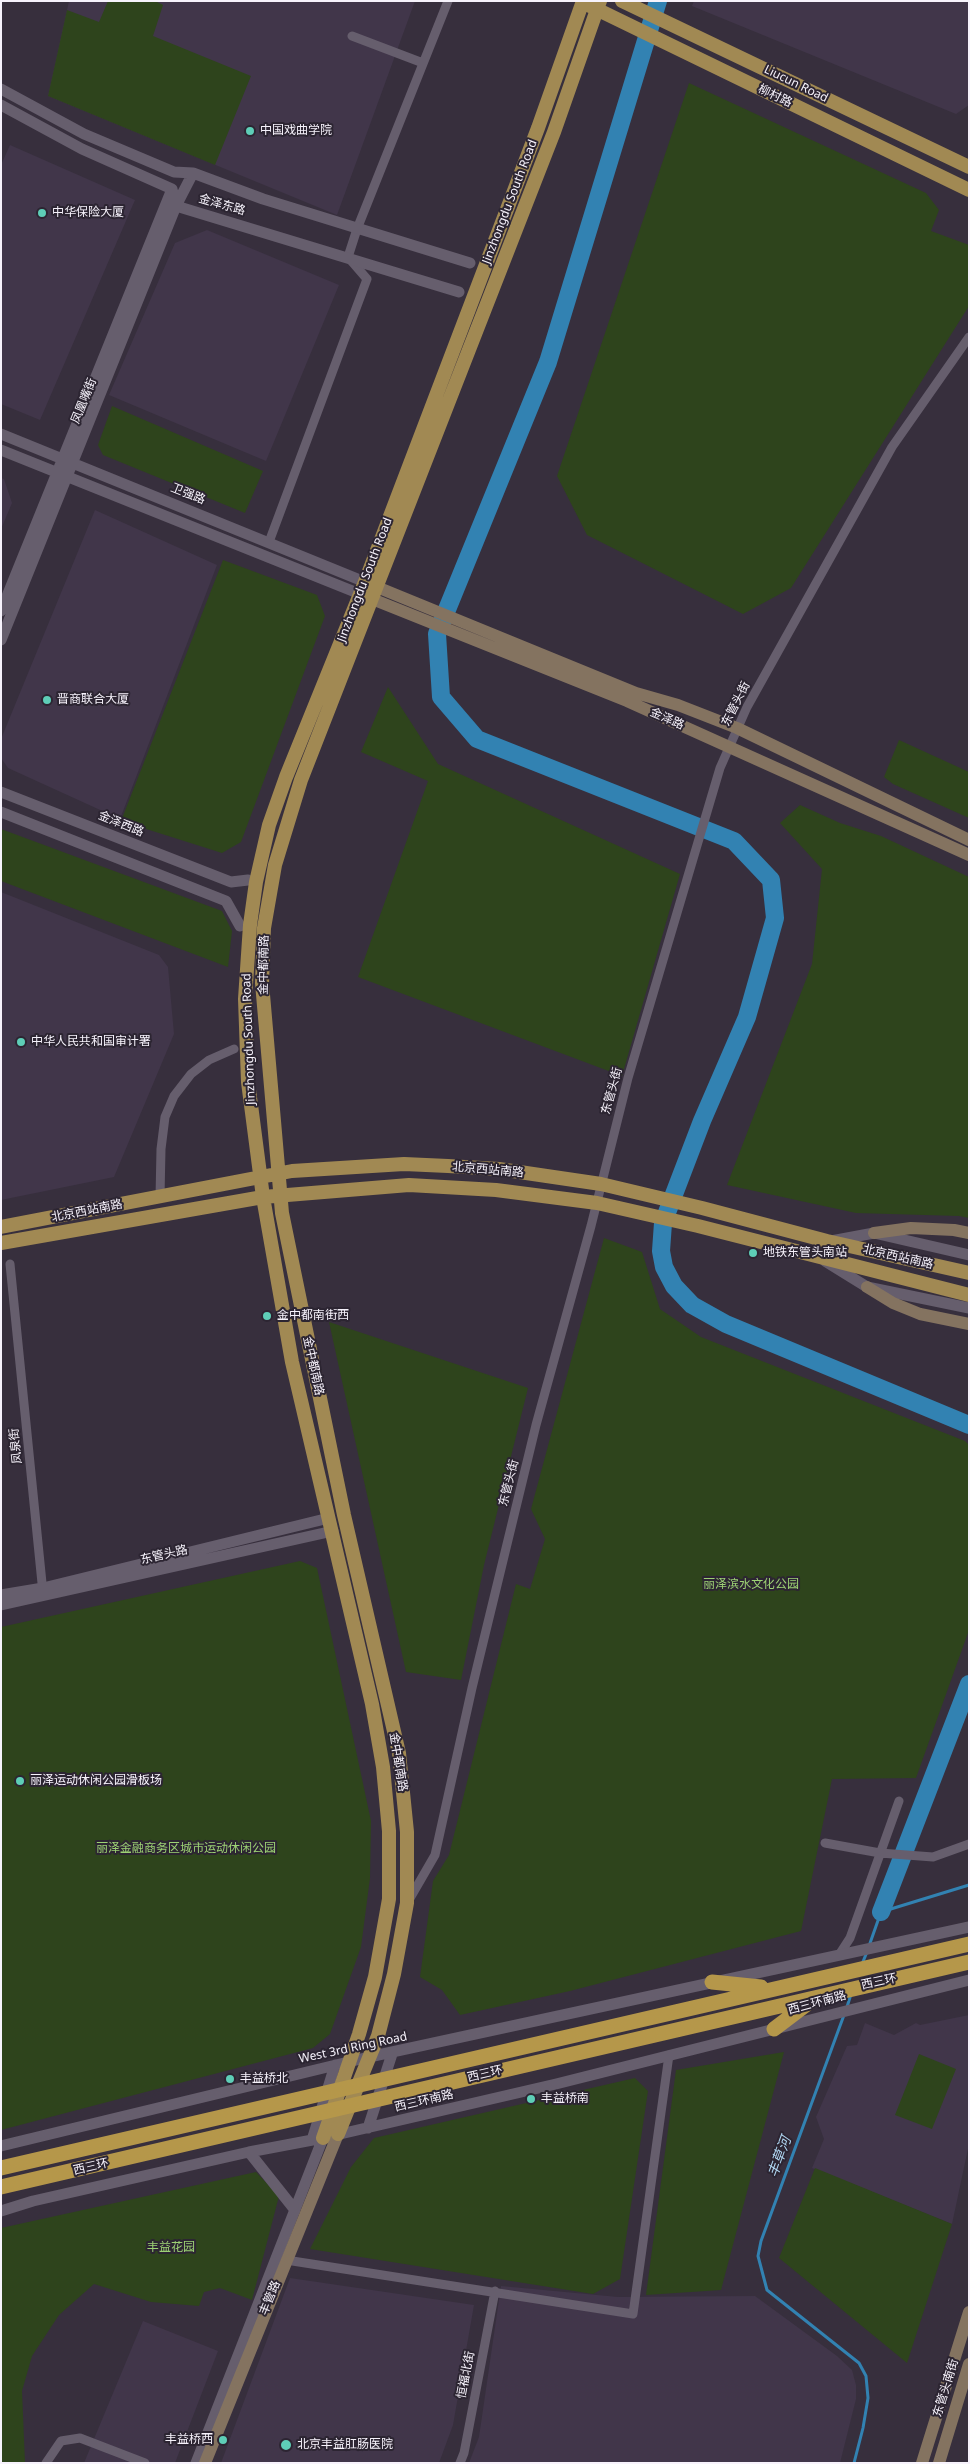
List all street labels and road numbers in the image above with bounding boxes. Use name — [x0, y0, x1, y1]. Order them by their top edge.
street label: Liucun Road — [762, 62, 830, 106]
street label: 柳村路 — [756, 82, 794, 110]
street label: Jinzhongdu South Road — [480, 138, 540, 266]
street label: 金泽东路 — [197, 191, 247, 219]
street label: 凤凰嘴街 — [68, 376, 100, 426]
street label: 卫强路 — [169, 481, 207, 507]
street label: Jinzhongdu South Road — [335, 516, 395, 644]
street label: 东管头街 — [719, 679, 753, 729]
street label: 金泽路 — [648, 705, 686, 733]
street label: 金泽西路 — [96, 808, 146, 840]
street label: 金中都南路 — [256, 935, 272, 995]
street label: Jinzhongdu South Road — [240, 973, 258, 1105]
street label: 东管头街 — [599, 1066, 625, 1116]
street label: 北京西站南路 — [452, 1160, 524, 1180]
street label: 北京西站南路 — [50, 1197, 124, 1225]
street label: 北京西站南路 — [861, 1242, 935, 1272]
street label: 金中都南路 — [300, 1335, 326, 1397]
street label: 凤泉街 — [7, 1427, 25, 1465]
street label: 东管头街 — [496, 1458, 522, 1508]
street label: 东管头路 — [139, 1543, 189, 1567]
street label: 金中都南路 — [386, 1731, 410, 1793]
street label: 西三环 — [860, 1971, 898, 1993]
street label: 西三环南路 — [786, 1988, 848, 2018]
street label: West 3rd Ring Road — [298, 2029, 408, 2067]
street label: 西三环 — [466, 2063, 504, 2085]
street label: 西三环南路 — [393, 2087, 455, 2115]
street label: 西三环 — [72, 2156, 110, 2178]
street label: 丰管路 — [257, 2279, 283, 2317]
street label: 恒福北街 — [454, 2350, 478, 2400]
street label: 东管头南街 — [930, 2357, 962, 2419]

